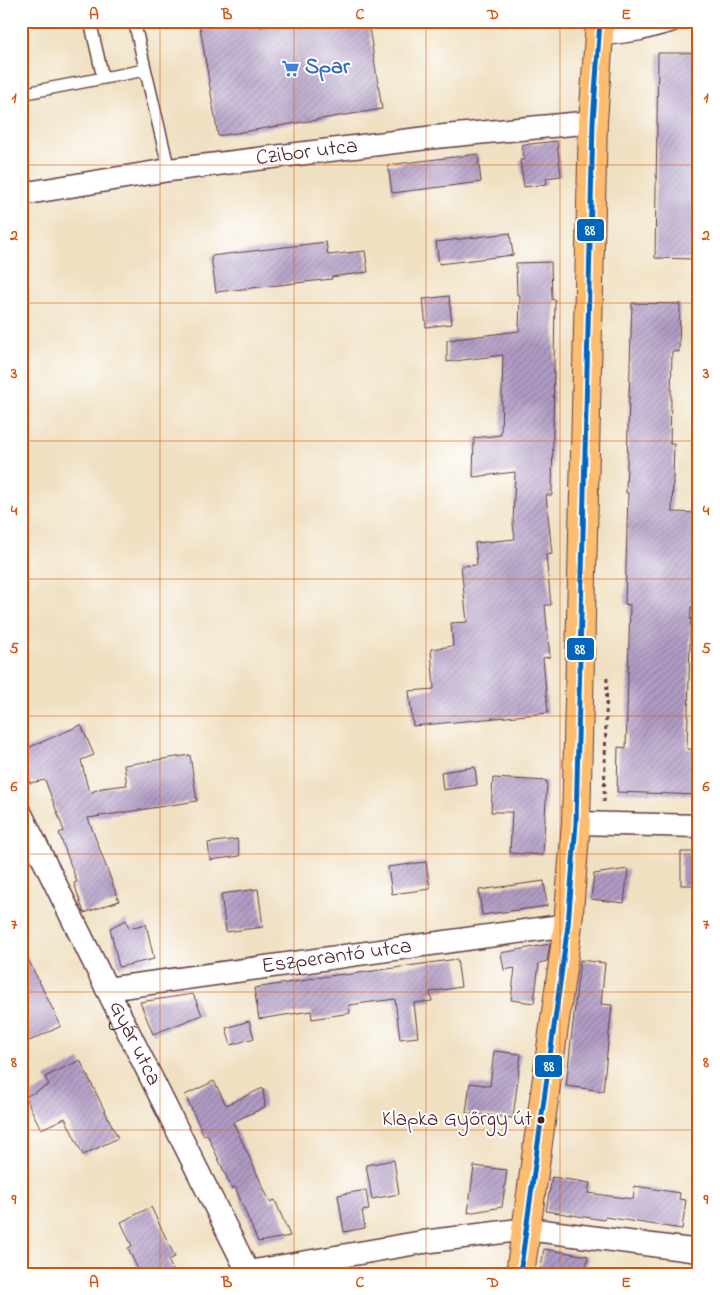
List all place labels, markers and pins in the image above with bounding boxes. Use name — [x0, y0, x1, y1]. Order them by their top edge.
place label: Spar — [305, 52, 351, 84]
supermarket icon: Spar — [281, 58, 301, 78]
place label: Klapka Győrgy út — [382, 1105, 532, 1137]
marker: Klapka Győrgy út — [536, 1115, 546, 1125]

